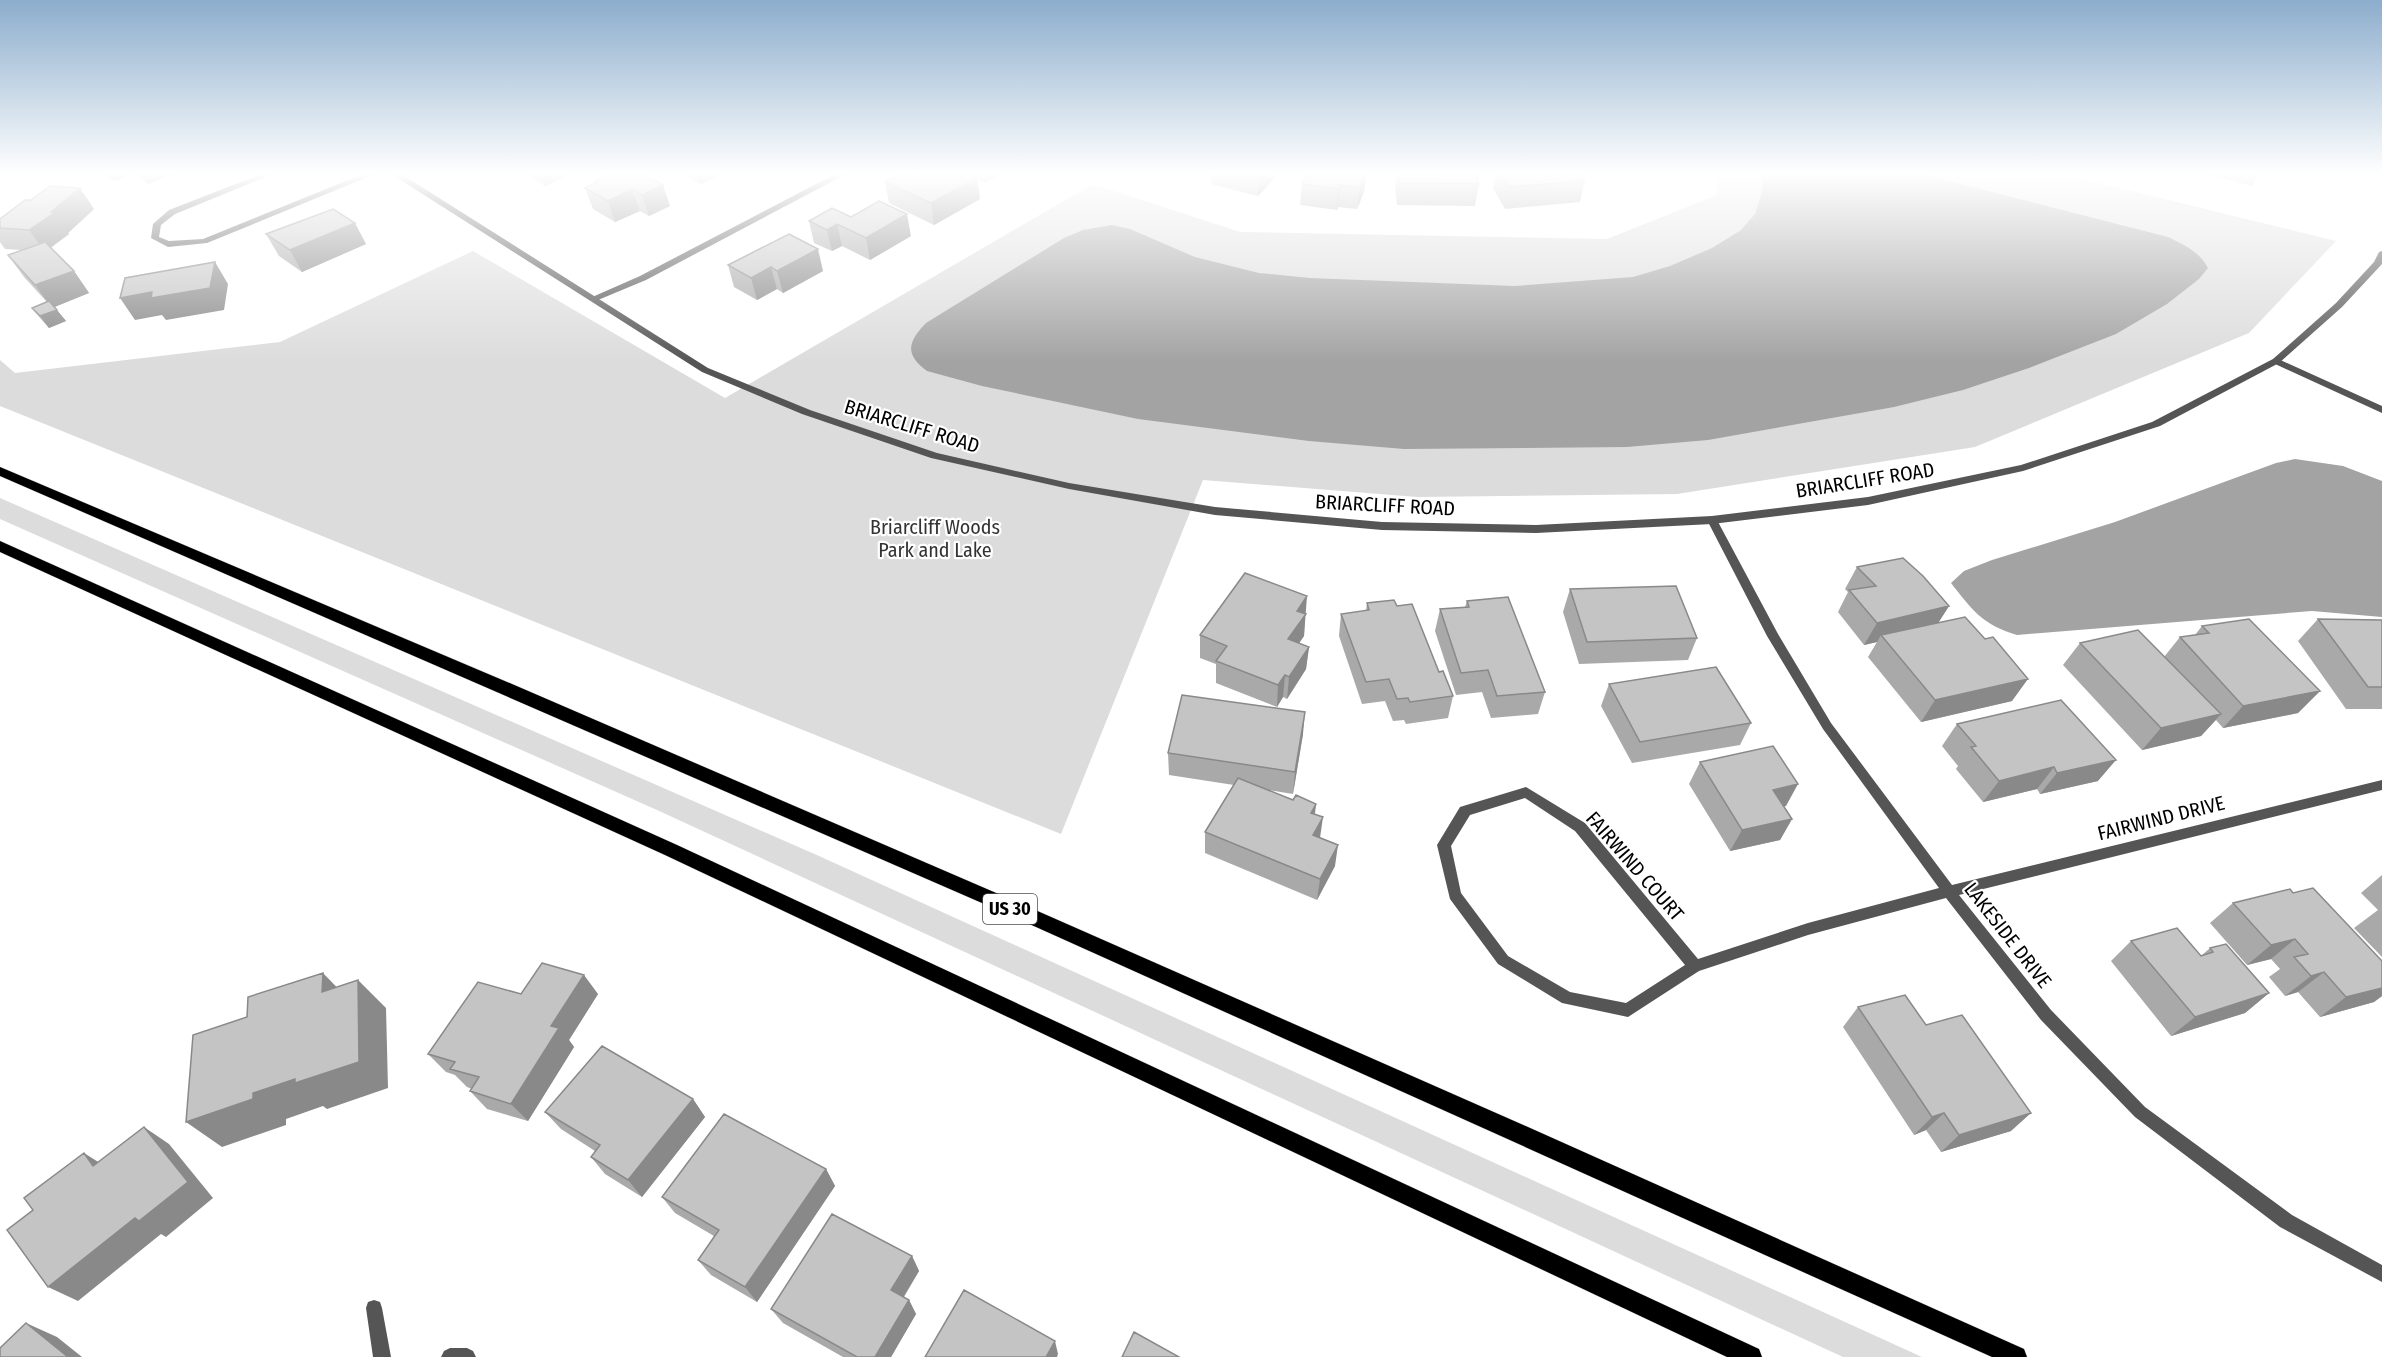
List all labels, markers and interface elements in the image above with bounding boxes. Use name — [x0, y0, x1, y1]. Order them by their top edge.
street label: BRIARCLIFF ROAD — [842, 394, 982, 458]
street label: BRIARCLIFF ROAD — [1794, 457, 1936, 503]
street label: BRIARCLIFF ROAD — [1314, 489, 1456, 521]
park label: Briarcliff Woods Park and Lake — [870, 515, 1000, 562]
street label: FAIRWIND DRIVE — [2095, 791, 2227, 845]
street label: FAIRWIND COURT — [1581, 806, 1689, 926]
street label: LAKESIDE DRIVE — [1959, 877, 2057, 993]
road number: US 30 — [983, 894, 1037, 924]

